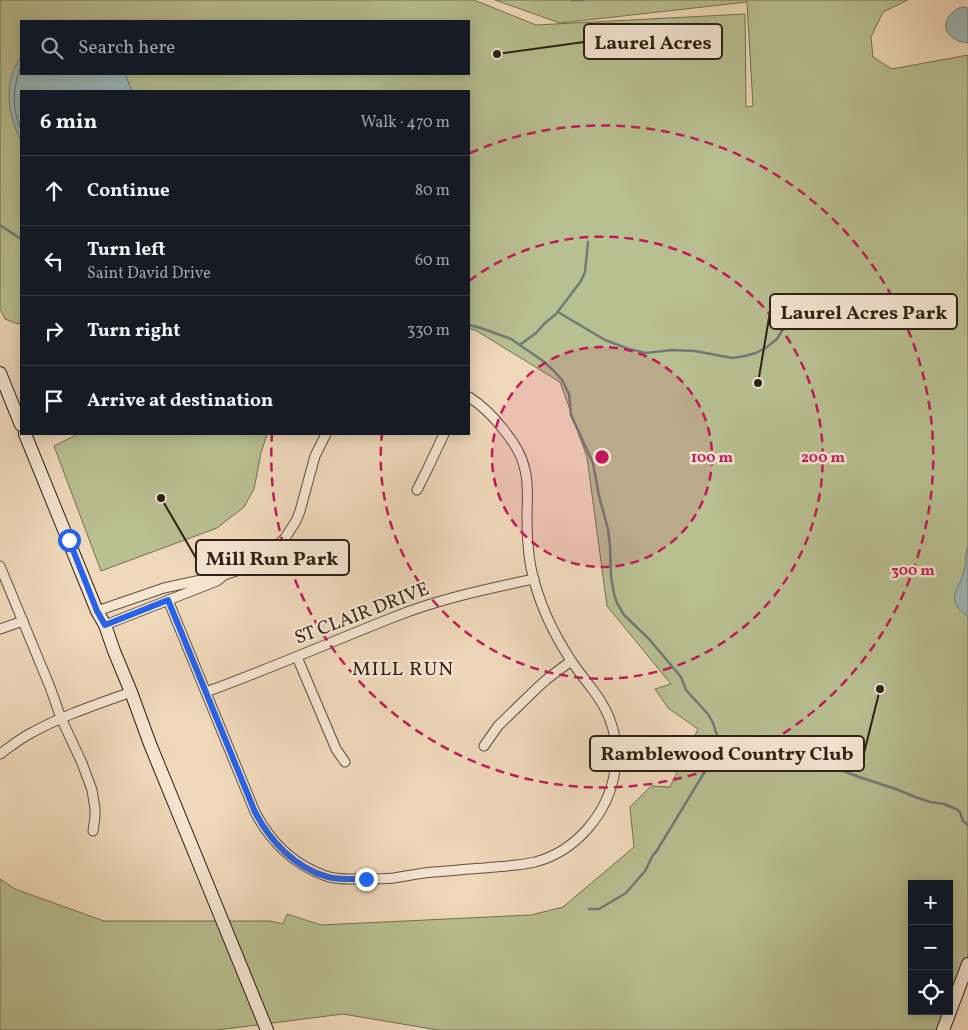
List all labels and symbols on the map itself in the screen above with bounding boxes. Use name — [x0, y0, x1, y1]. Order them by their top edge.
callout: Laurel Acres — [584, 24, 722, 59]
text: Laurel Acres — [594, 30, 712, 58]
callout: Laurel Acres Park — [770, 294, 957, 329]
text: Laurel Acres Park — [781, 300, 947, 328]
centre of rings — [593, 448, 611, 466]
text: 100 m — [691, 448, 734, 469]
text: 200 m — [801, 448, 845, 469]
route start — [58, 529, 81, 552]
callout: Mill Run Park — [196, 540, 349, 575]
text: Mill Run Park — [206, 546, 338, 574]
text: 300 m — [891, 561, 935, 582]
street label: ST CLAIR DRIVE — [291, 576, 433, 652]
district label: MILL RUN — [352, 656, 454, 684]
callout: Ramblewood Country Club — [590, 736, 864, 771]
text: Ramblewood Country Club — [601, 741, 853, 769]
route end — [355, 868, 378, 891]

